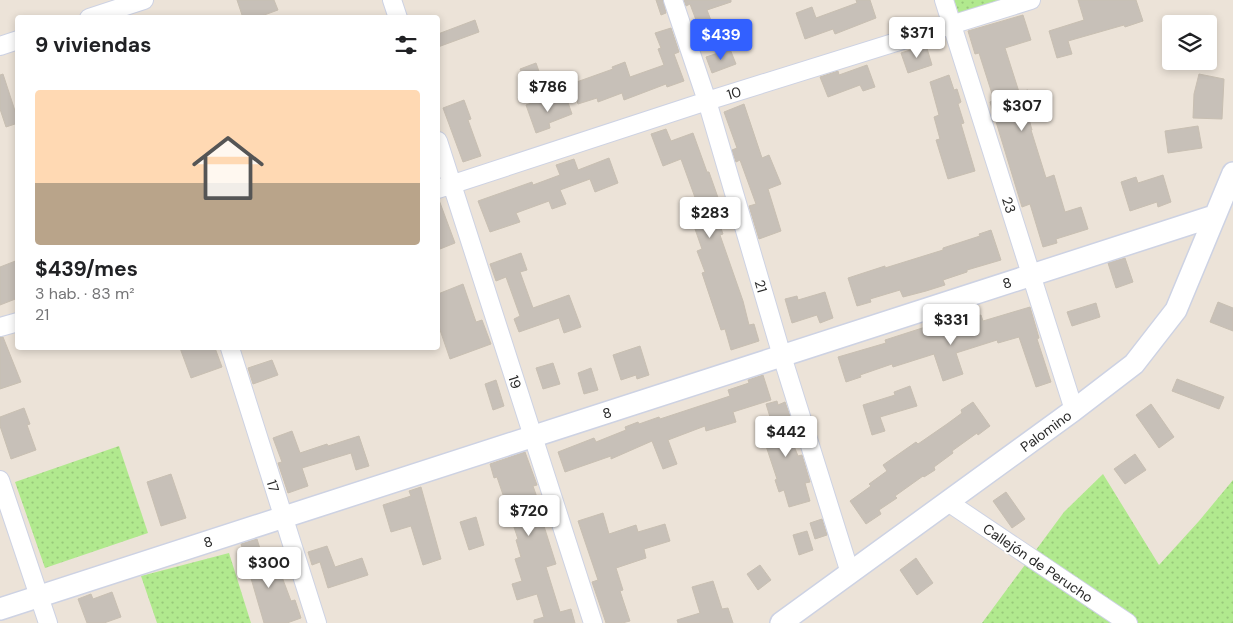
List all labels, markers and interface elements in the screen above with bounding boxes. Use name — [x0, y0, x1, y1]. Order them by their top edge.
map controls — [1162, 15, 1217, 70]
button: layers — [1162, 15, 1217, 70]
pin: $371 — [887, 17, 947, 59]
pin: $439 — [691, 18, 751, 61]
text: $371 — [900, 22, 934, 43]
text: $439 — [701, 24, 741, 45]
text: 9 viviendas — [35, 31, 151, 59]
icon: filters — [392, 31, 420, 59]
pin: $786 — [518, 70, 578, 113]
text: $786 — [529, 76, 567, 97]
street label: 10 — [725, 82, 743, 104]
pin: $307 — [992, 90, 1052, 132]
text: $307 — [1002, 95, 1042, 116]
icon: home — [183, 123, 273, 213]
street label: 23 — [998, 194, 1020, 216]
pin: $283 — [680, 196, 740, 239]
text: $283 — [691, 202, 729, 223]
text: $439/mes — [35, 255, 138, 283]
street label: 8 — [1000, 273, 1014, 293]
street label: 21 — [751, 278, 771, 294]
text: 3 hab. · 83 m² — [35, 283, 134, 304]
text: 21 — [35, 304, 49, 325]
pin: $331 — [921, 304, 981, 346]
text: $331 — [934, 309, 968, 330]
street label: 19 — [504, 373, 526, 391]
street label: 8 — [600, 403, 614, 423]
street label: Palomino — [1017, 406, 1075, 456]
pin: $442 — [756, 416, 816, 458]
text: $442 — [766, 421, 806, 442]
street label: 17 — [263, 478, 283, 494]
pin: $720 — [499, 494, 559, 537]
text: $720 — [510, 500, 548, 521]
street label: Callejón de Perucho — [979, 519, 1097, 607]
street label: 8 — [201, 532, 215, 552]
pin: $300 — [239, 546, 299, 589]
text: $300 — [248, 552, 290, 573]

